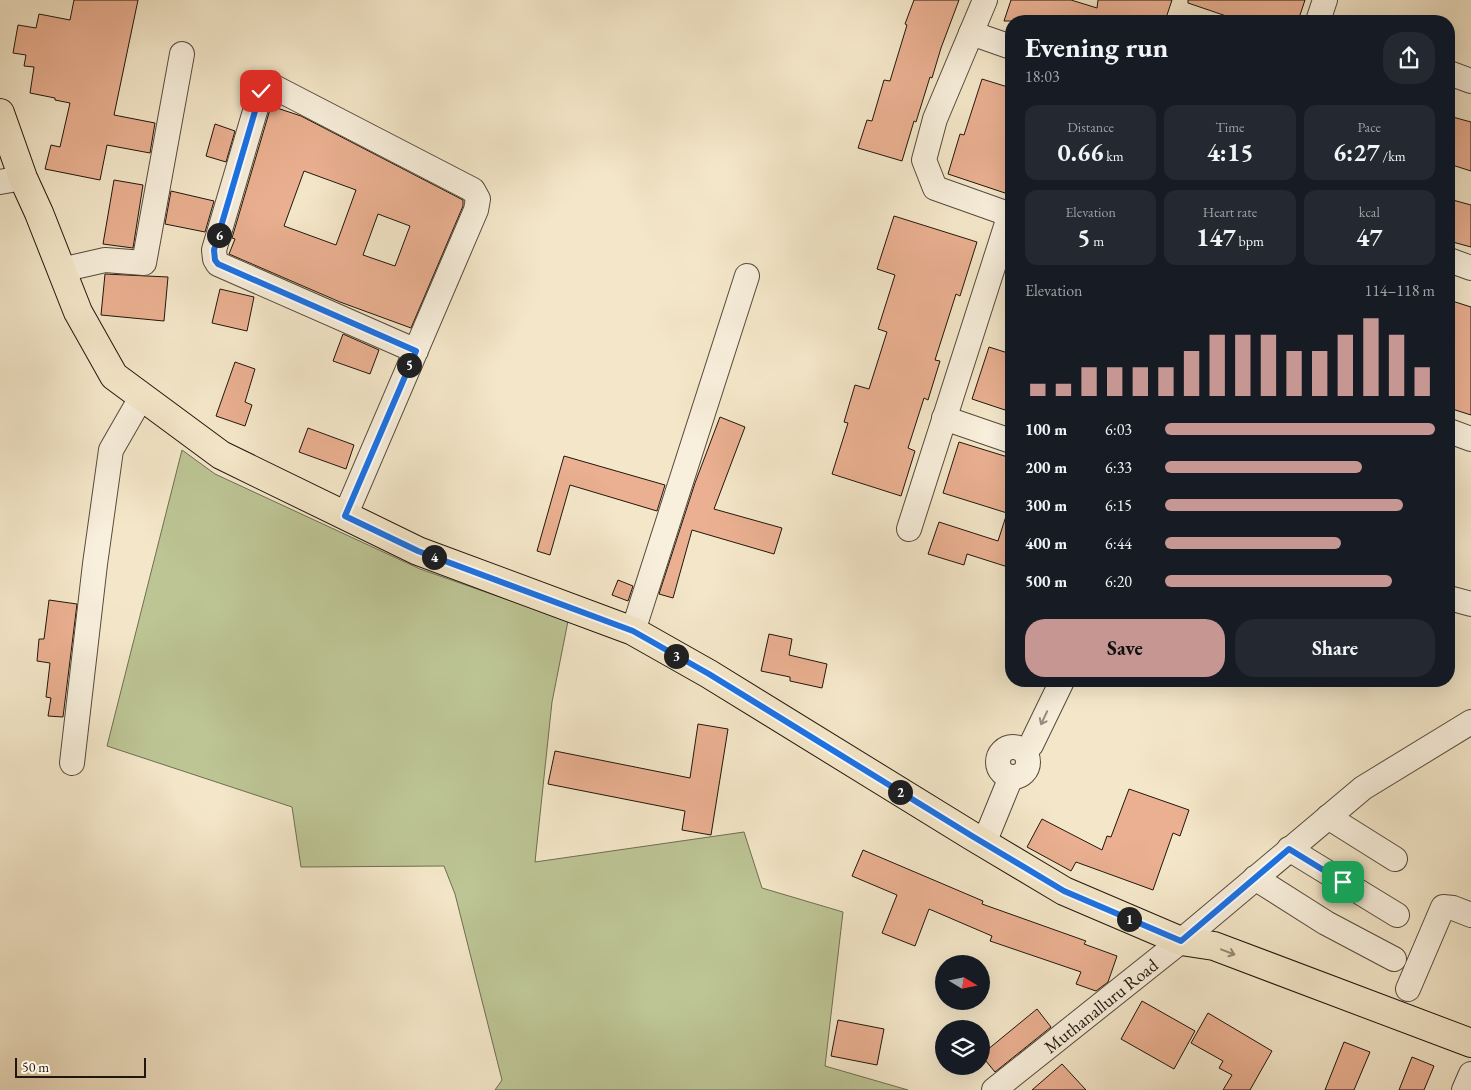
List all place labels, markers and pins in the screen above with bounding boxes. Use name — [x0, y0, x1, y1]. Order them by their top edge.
pin — [240, 70, 282, 112]
pin: 6 — [206, 222, 232, 248]
pin: 5 — [396, 352, 422, 378]
pin: 4 — [422, 544, 446, 570]
pin: 3 — [664, 644, 688, 668]
pin: 2 — [888, 780, 912, 804]
pin — [1322, 861, 1364, 903]
pin: 1 — [1116, 906, 1142, 932]

